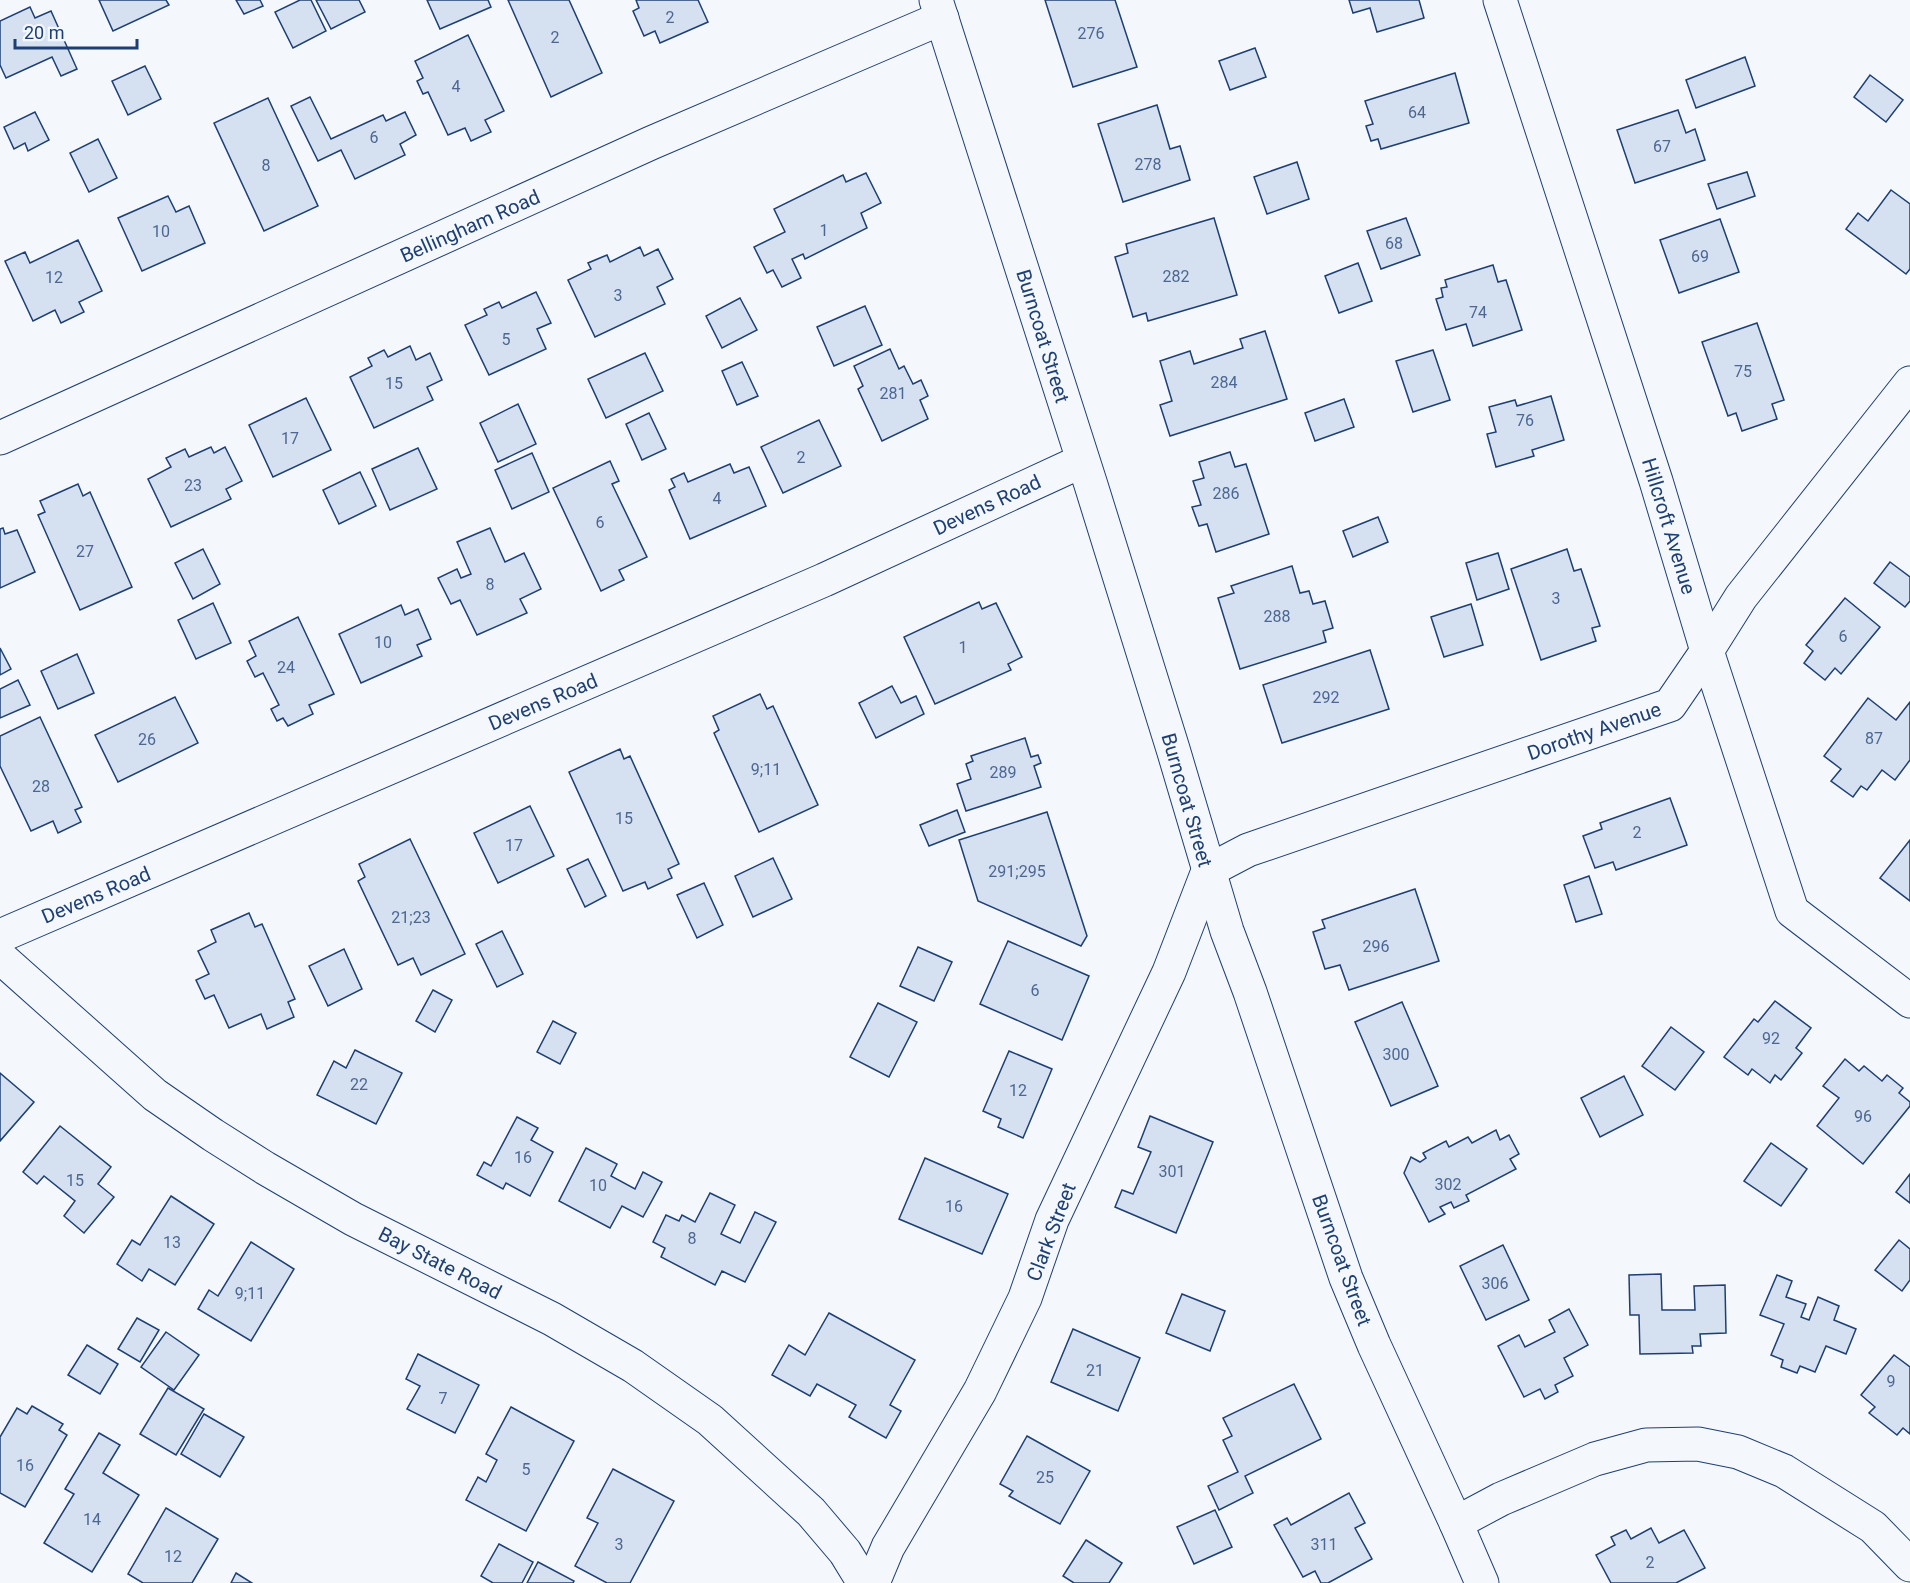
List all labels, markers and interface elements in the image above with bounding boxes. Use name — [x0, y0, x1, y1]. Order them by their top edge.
house number: 2 — [666, 8, 675, 27]
scale bar — [15, 12, 136, 50]
text: 20 m — [24, 22, 64, 43]
house number: 276 — [1078, 24, 1104, 43]
house number: 2 — [551, 28, 560, 47]
house number: 4 — [452, 77, 461, 96]
house number: 64 — [1408, 103, 1426, 122]
house number: 6 — [370, 128, 379, 147]
house number: 67 — [1653, 137, 1671, 156]
house number: 278 — [1135, 155, 1161, 174]
house number: 8 — [262, 156, 271, 175]
street label: Bellingham Road — [397, 184, 543, 268]
house number: 1 — [820, 221, 829, 240]
house number: 10 — [152, 222, 170, 241]
house number: 68 — [1385, 234, 1403, 253]
house number: 69 — [1691, 247, 1709, 266]
street label: Burncoat Street — [1011, 266, 1075, 406]
house number: 282 — [1163, 267, 1189, 286]
house number: 12 — [45, 268, 63, 287]
house number: 3 — [614, 286, 623, 305]
house number: 74 — [1469, 303, 1487, 322]
house number: 5 — [502, 330, 511, 349]
house number: 75 — [1734, 362, 1752, 381]
house number: 284 — [1211, 373, 1237, 392]
house number: 15 — [385, 374, 403, 393]
house number: 281 — [880, 384, 906, 403]
house number: 76 — [1516, 411, 1534, 430]
house number: 17 — [281, 429, 299, 448]
house number: 2 — [797, 448, 806, 467]
street label: Hillcroft Avenue — [1637, 455, 1701, 597]
street label: Devens Road — [929, 470, 1045, 540]
house number: 23 — [184, 476, 202, 495]
house number: 286 — [1213, 484, 1239, 503]
house number: 4 — [713, 489, 722, 508]
house number: 6 — [596, 513, 605, 532]
house number: 27 — [76, 542, 94, 561]
house number: 8 — [486, 575, 495, 594]
house number: 3 — [1552, 589, 1561, 608]
house number: 288 — [1264, 607, 1290, 626]
house number: 6 — [1839, 627, 1848, 646]
house number: 10 — [374, 633, 392, 652]
house number: 1 — [959, 638, 968, 657]
house number: 24 — [277, 658, 295, 677]
street label: Devens Road — [485, 668, 601, 736]
house number: 292 — [1313, 688, 1339, 707]
street label: Dorothy Avenue — [1524, 697, 1664, 765]
house number: 87 — [1865, 729, 1883, 748]
house number: 26 — [138, 730, 156, 749]
street label: Burncoat Street — [1156, 730, 1218, 870]
house number: 9;11 — [751, 760, 781, 779]
house number: 289 — [990, 763, 1016, 782]
house number: 28 — [32, 777, 50, 796]
house number: 15 — [615, 809, 633, 828]
house number: 2 — [1633, 823, 1642, 842]
house number: 17 — [505, 836, 523, 855]
street label: Devens Road — [38, 861, 154, 929]
house number: 291;295 — [988, 862, 1046, 881]
house number: 21;23 — [391, 908, 431, 927]
house number: 296 — [1363, 937, 1389, 956]
house number: 6 — [1031, 981, 1040, 1000]
house number: 92 — [1762, 1029, 1780, 1048]
house number: 300 — [1383, 1045, 1409, 1064]
house number: 22 — [350, 1075, 368, 1094]
house number: 12 — [1009, 1081, 1027, 1100]
house number: 96 — [1854, 1107, 1872, 1126]
house number: 16 — [514, 1148, 532, 1167]
house number: 301 — [1159, 1162, 1185, 1181]
house number: 15 — [66, 1171, 84, 1190]
house number: 302 — [1435, 1175, 1461, 1194]
house number: 10 — [589, 1176, 607, 1195]
street label: Clark Street — [1021, 1179, 1081, 1285]
street label: Burncoat Street — [1307, 1191, 1377, 1329]
house number: 16 — [945, 1197, 963, 1216]
street label: Bay State Road — [374, 1222, 506, 1304]
house number: 8 — [688, 1229, 697, 1248]
house number: 13 — [163, 1233, 181, 1252]
house number: 306 — [1482, 1274, 1508, 1293]
house number: 9;11 — [235, 1284, 265, 1303]
house number: 21 — [1086, 1361, 1104, 1380]
house number: 9 — [1887, 1372, 1896, 1391]
house number: 7 — [439, 1389, 448, 1408]
house number: 16 — [16, 1456, 34, 1475]
house number: 5 — [522, 1460, 531, 1479]
house number: 25 — [1036, 1468, 1054, 1487]
house number: 14 — [83, 1510, 101, 1529]
house number: 3 — [615, 1535, 624, 1554]
house number: 311 — [1311, 1535, 1337, 1554]
house number: 12 — [164, 1547, 182, 1566]
house number: 2 — [1646, 1553, 1655, 1572]

